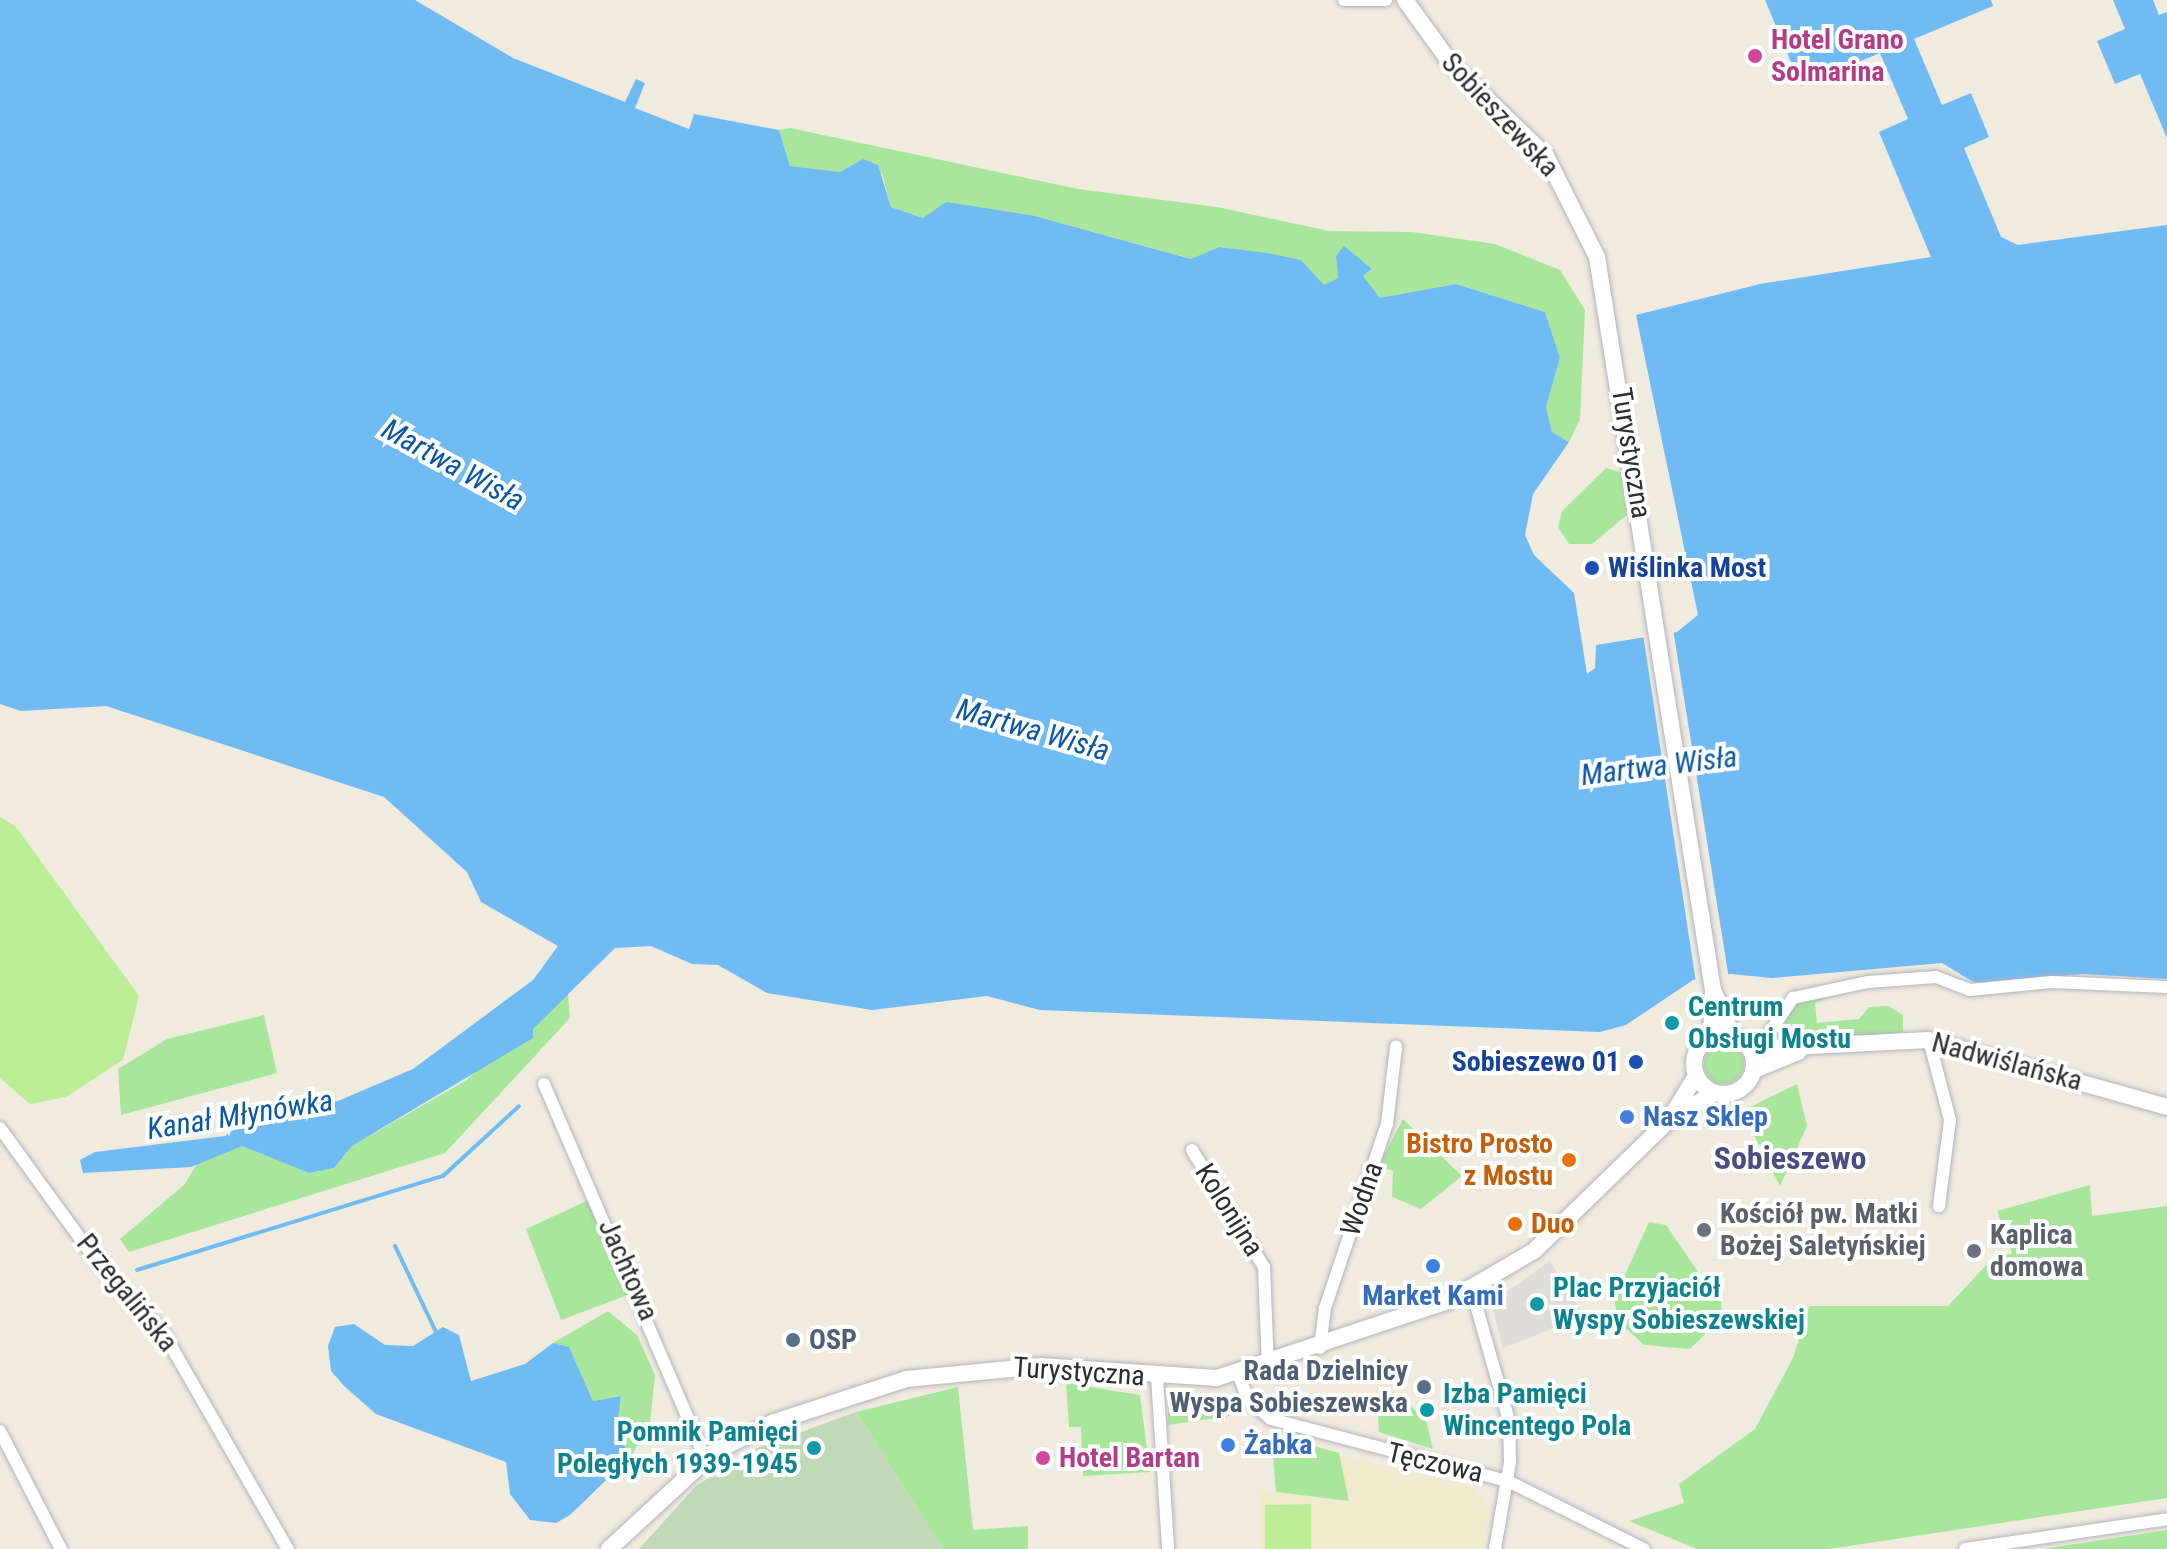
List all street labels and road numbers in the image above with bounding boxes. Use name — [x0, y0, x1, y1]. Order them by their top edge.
street label: Sobieszewska — [1434, 46, 1566, 184]
street label: Turystyczna — [1604, 385, 1658, 521]
street label: Nadwiślańska — [1928, 1026, 2086, 1098]
street label: Kolonijna — [1188, 1158, 1270, 1262]
street label: Wodna — [1334, 1158, 1390, 1240]
street label: Jachtowa — [591, 1214, 665, 1326]
street label: Przegalińska — [69, 1227, 185, 1359]
street label: Turystyczna — [1012, 1351, 1146, 1393]
street label: Tęczowa — [1384, 1436, 1486, 1490]

